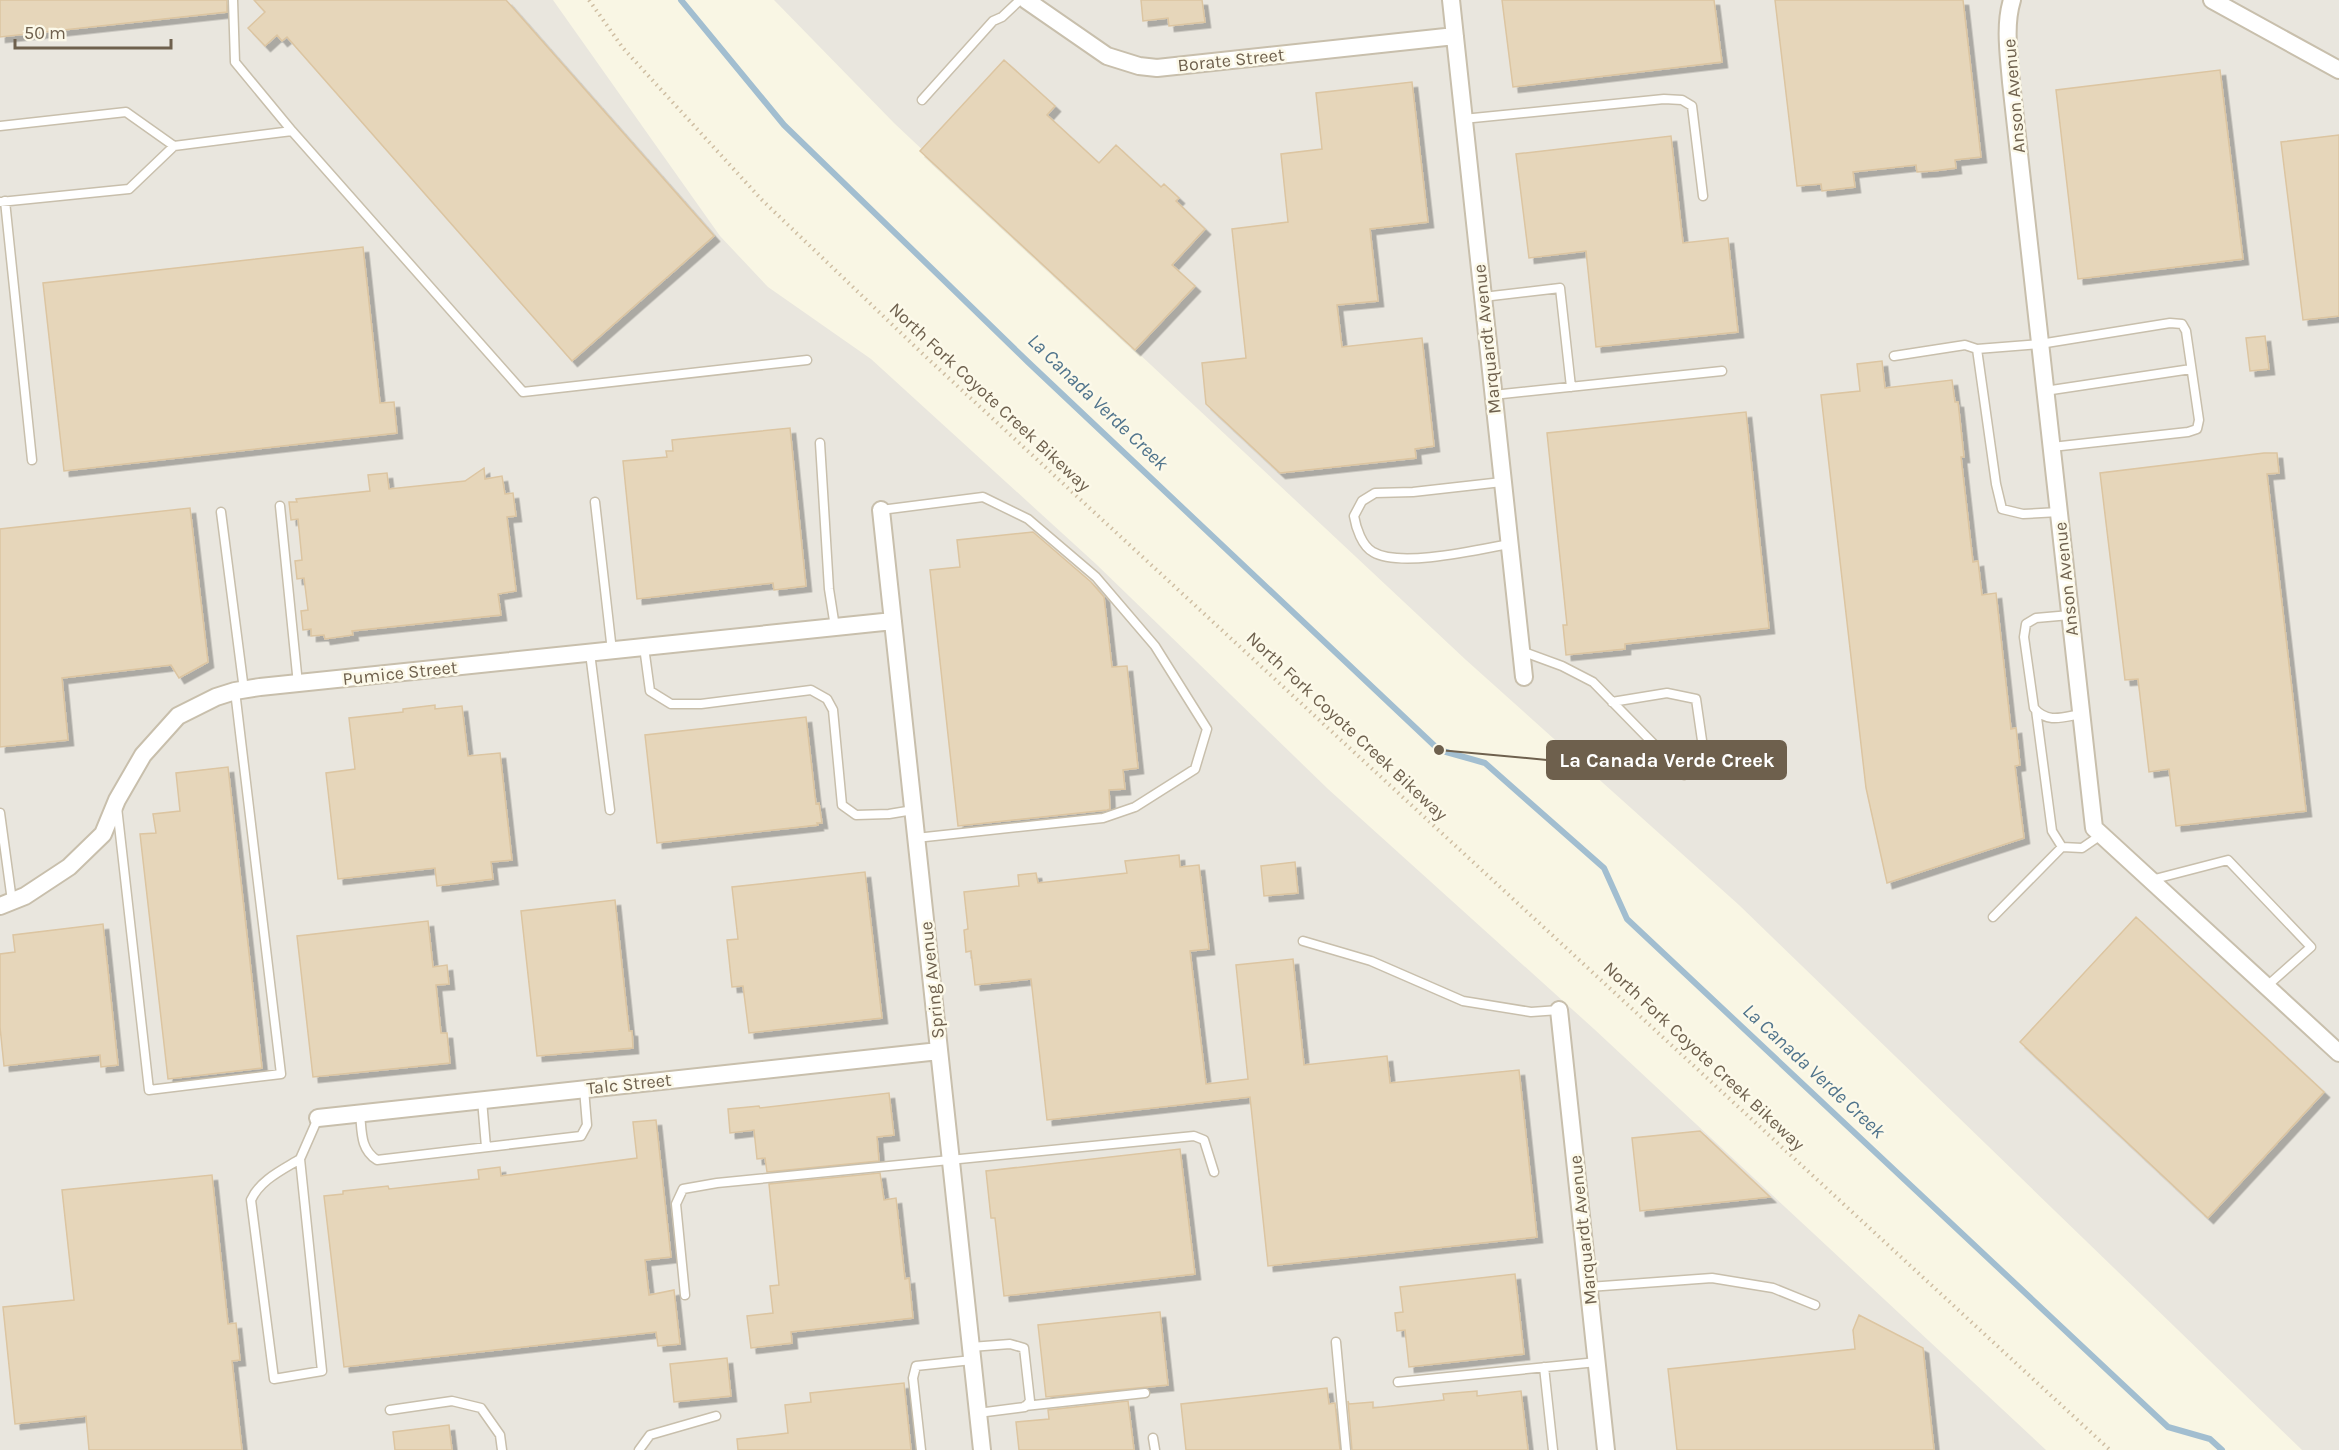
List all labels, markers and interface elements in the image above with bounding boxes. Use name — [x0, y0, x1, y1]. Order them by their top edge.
scale bar — [15, 12, 171, 50]
text: 50 m — [24, 22, 66, 44]
street label: Anson Avenue — [1998, 38, 2030, 154]
street label: Borate Street — [1177, 43, 1286, 77]
street label: Marquardt Avenue — [1468, 263, 1506, 415]
street label: North Fork Coyote Creek Bikeway — [885, 298, 1096, 497]
water label: La Canada Verde Creek — [1023, 329, 1174, 476]
street label: Anson Avenue — [2049, 521, 2083, 637]
street label: North Fork Coyote Creek Bikeway — [1242, 627, 1453, 826]
street label: Pumice Street — [342, 656, 459, 690]
callout: La Canada Verde Creek — [1547, 741, 1786, 779]
text: La Canada Verde Creek — [1559, 749, 1775, 772]
street label: Spring Avenue — [915, 920, 949, 1040]
street label: North Fork Coyote Creek Bikeway — [1599, 957, 1810, 1156]
water label: La Canada Verde Creek — [1738, 999, 1891, 1144]
street label: Talc Street — [585, 1069, 673, 1099]
street label: Marquardt Avenue — [1564, 1154, 1602, 1306]

